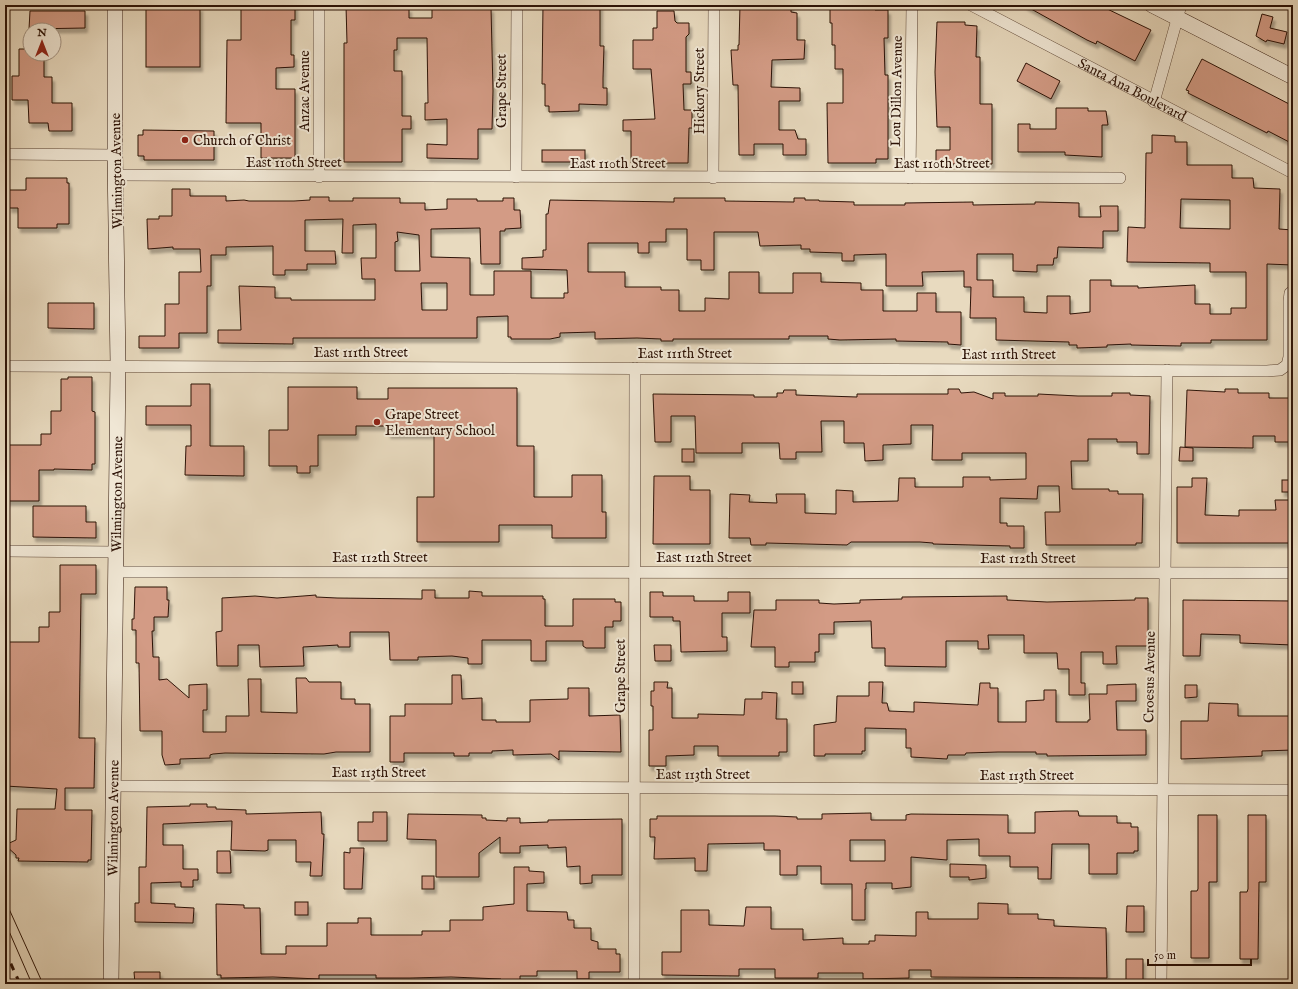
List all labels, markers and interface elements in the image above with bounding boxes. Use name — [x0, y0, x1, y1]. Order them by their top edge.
north arrow — [22, 22, 62, 62]
text: N — [36, 26, 47, 40]
street label: Lou Dillon Avenue — [887, 35, 907, 147]
street label: Hickory Street — [691, 48, 709, 134]
street label: Anzac Avenue — [296, 50, 314, 133]
street label: Grape Street — [493, 54, 511, 128]
street label: Santa Ana Boulevard — [1075, 54, 1190, 126]
street label: Wilmington Avenue — [107, 112, 127, 229]
place label: Church of Christ — [193, 132, 291, 150]
marker: Church of Christ — [180, 135, 190, 145]
street label: East 110th Street — [246, 154, 342, 172]
street label: East 110th Street — [570, 155, 666, 173]
street label: East 110th Street — [894, 155, 990, 173]
street label: East 111th Street — [314, 344, 408, 362]
street label: East 111th Street — [638, 345, 732, 363]
street label: East 111th Street — [962, 346, 1056, 364]
place label: Grape Street Elementary School — [385, 406, 495, 440]
marker: Grape Street Elementary School — [372, 417, 382, 427]
street label: Wilmington Avenue — [108, 435, 127, 552]
street label: East 112th Street — [332, 549, 428, 567]
street label: East 112th Street — [656, 549, 752, 567]
street label: East 112th Street — [980, 550, 1076, 568]
street label: Croesus Avenue — [1140, 630, 1160, 723]
street label: Grape Street — [612, 639, 630, 713]
street label: Wilmington Avenue — [104, 759, 124, 876]
street label: East 113th Street — [332, 764, 426, 782]
street label: East 113th Street — [656, 766, 750, 784]
street label: East 113th Street — [980, 767, 1074, 785]
scale bar — [1148, 941, 1251, 967]
text: 50 m — [1154, 948, 1176, 963]

